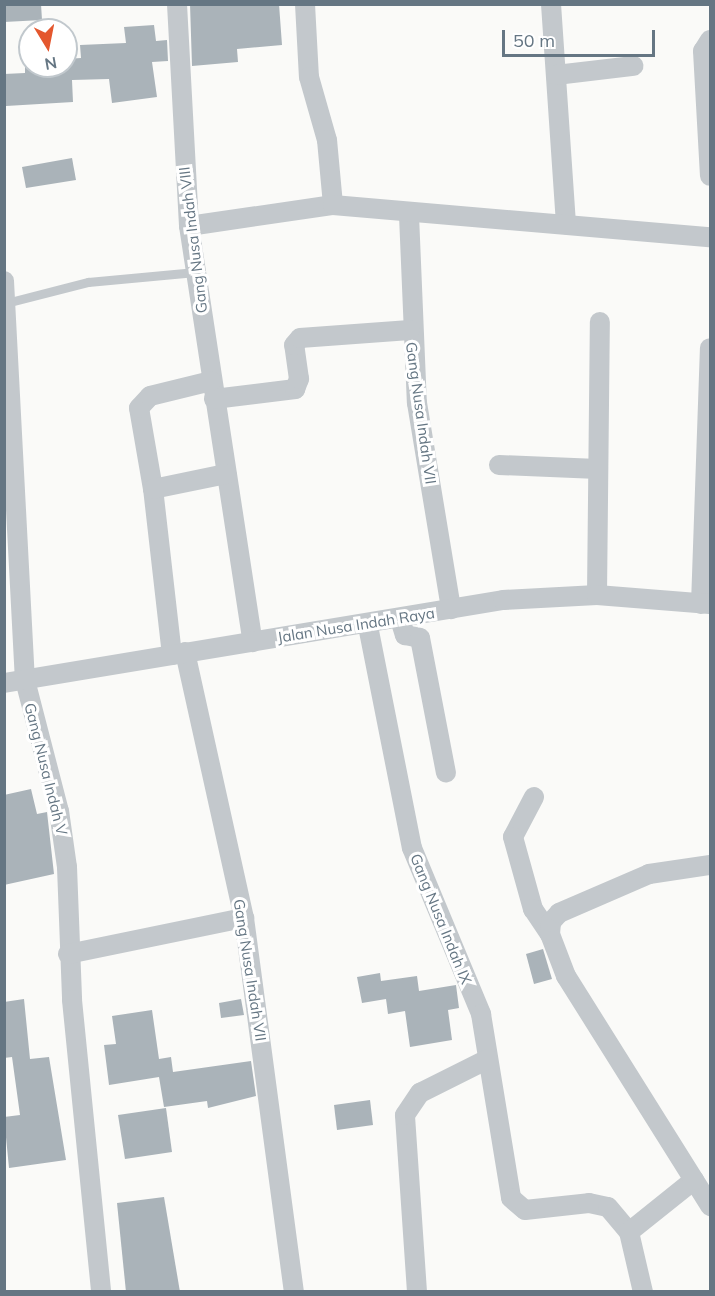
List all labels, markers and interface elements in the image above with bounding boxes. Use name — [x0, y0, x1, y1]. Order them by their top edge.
north arrow — [18, 18, 78, 78]
scale bar — [505, 18, 658, 56]
text: 50 m — [513, 29, 555, 52]
text: N — [43, 53, 58, 75]
street label: Gang Nusa Indah VIII — [175, 166, 211, 314]
street label: Gang Nusa Indah VII — [402, 341, 440, 485]
street label: Jalan Nusa Indah Raya — [276, 604, 436, 646]
street label: Gang Nusa Indah V — [21, 701, 71, 837]
street label: Gang Nusa Indah IX — [407, 851, 475, 987]
street label: Gang Nusa Indah VII — [230, 898, 270, 1042]

